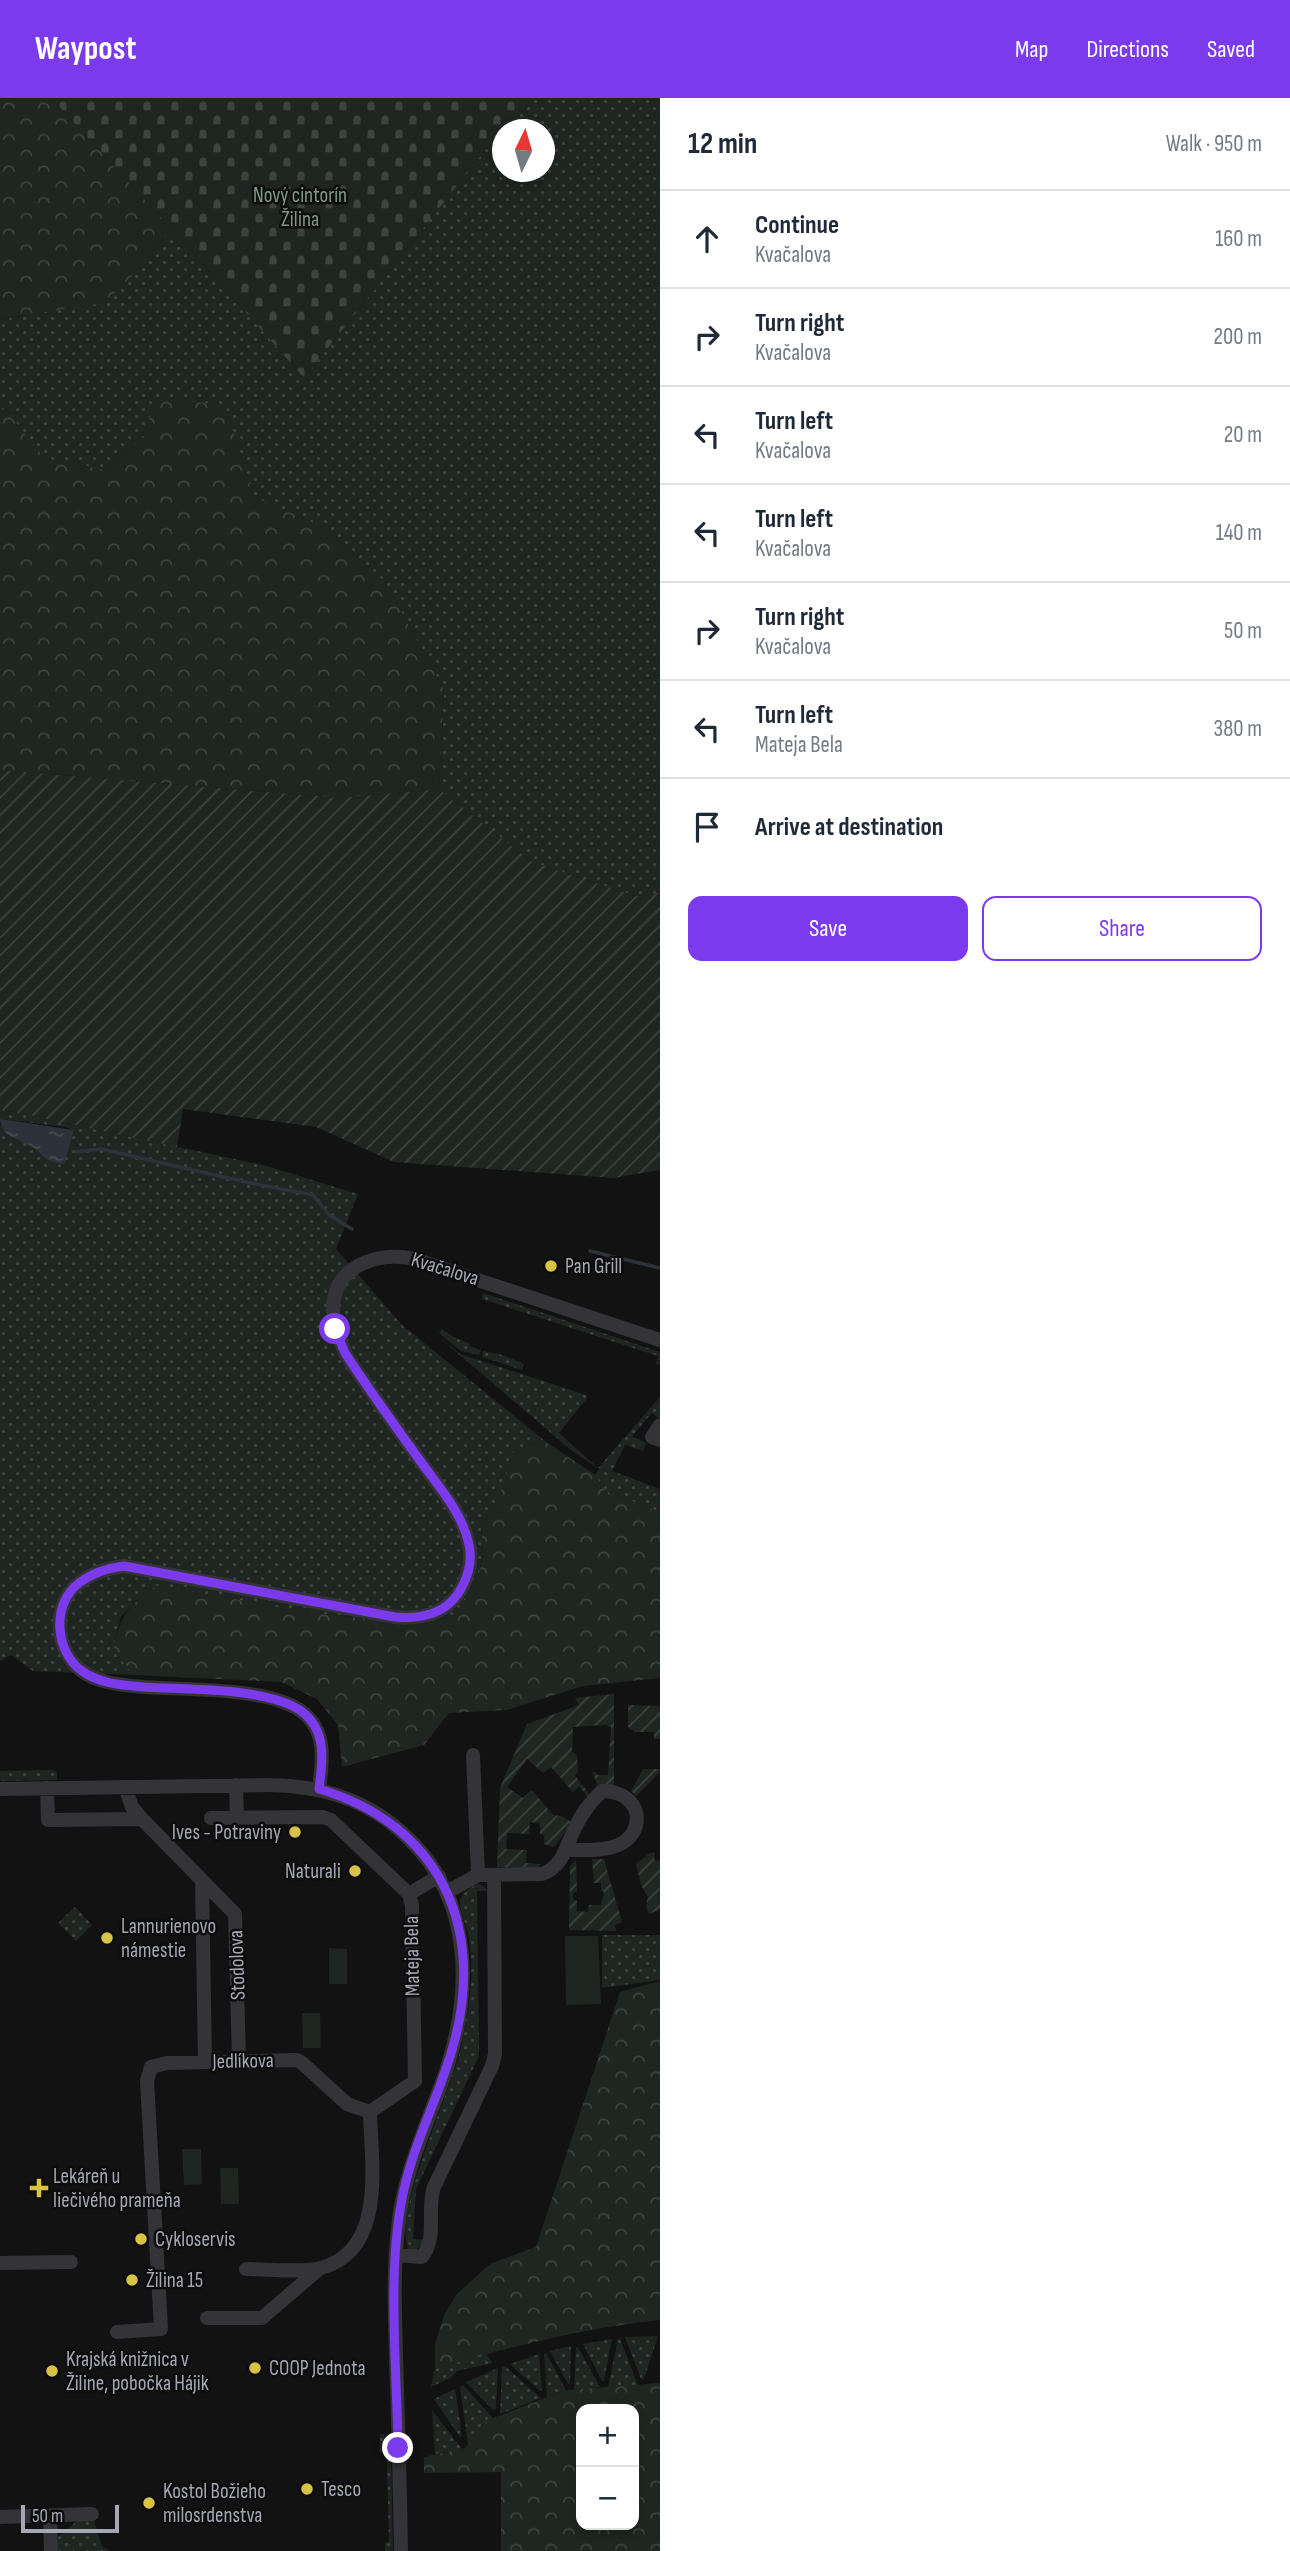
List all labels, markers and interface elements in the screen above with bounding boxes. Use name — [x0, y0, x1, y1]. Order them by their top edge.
text: Waypost — [35, 29, 136, 69]
text: Map — [1015, 35, 1048, 64]
text: Directions — [1086, 35, 1169, 64]
text: Saved — [1207, 35, 1255, 64]
north arrow — [492, 119, 555, 182]
text: 12 min — [688, 126, 757, 162]
text: Walk · 950 m — [1166, 130, 1262, 158]
park label: Nový cintorín Žilina — [253, 183, 347, 232]
text: Continue — [755, 210, 839, 241]
icon: ahead — [688, 220, 726, 258]
text: 160 m — [1215, 225, 1262, 253]
text: Kvačalova — [755, 241, 831, 269]
text: Turn right — [755, 308, 844, 339]
icon: right — [688, 318, 726, 356]
text: 200 m — [1214, 323, 1262, 351]
text: Kvačalova — [755, 339, 831, 367]
text: Turn left — [755, 406, 833, 437]
icon: left — [688, 416, 726, 454]
text: 20 m — [1224, 421, 1262, 449]
text: Kvačalova — [755, 437, 831, 465]
text: Turn left — [755, 504, 833, 535]
icon: left — [688, 514, 726, 552]
text: 140 m — [1216, 519, 1262, 547]
text: Kvačalova — [755, 535, 831, 563]
text: Turn right — [755, 602, 844, 633]
icon: right — [688, 612, 726, 650]
text: 50 m — [1224, 617, 1262, 645]
text: Kvačalova — [755, 633, 831, 661]
text: Turn left — [755, 700, 833, 731]
icon: left — [688, 710, 726, 748]
text: 380 m — [1214, 715, 1262, 743]
text: Mateja Bela — [755, 731, 843, 759]
icon: arrive — [688, 808, 726, 846]
text: Arrive at destination — [755, 812, 943, 843]
button: Save — [688, 896, 968, 961]
button: Share — [982, 896, 1262, 961]
street label: Kvačalova — [408, 1247, 482, 1291]
place label: Pan Grill — [565, 1254, 622, 1279]
marker: Pan Grill — [543, 1258, 559, 1274]
route start — [319, 1313, 350, 1344]
place label: Ives - Potraviny — [172, 1820, 281, 1845]
marker: Ives - Potraviny — [287, 1824, 303, 1840]
place label: Naturali — [285, 1859, 341, 1884]
marker: Naturali — [347, 1863, 363, 1879]
place label: Lannurienovo námestie — [121, 1914, 216, 1963]
street label: Mateja Bela — [399, 1916, 425, 1996]
marker: Lannurienovo námestie — [99, 1930, 115, 1946]
street label: Stodolova — [223, 1930, 251, 2000]
street label: Jedlíkova — [211, 2048, 274, 2074]
place label: Lekáreň u liečivého prameňa — [53, 2164, 181, 2213]
marker: Lekáreň u liečivého prameňa — [31, 2180, 47, 2196]
place label: Cykloservis — [155, 2227, 236, 2252]
marker: Cykloservis — [133, 2231, 149, 2247]
place label: Žilina 15 — [146, 2268, 203, 2293]
marker: Žilina 15 — [124, 2272, 140, 2288]
place label: Krajská knižnica v Žiline, pobočka Hájik — [66, 2347, 209, 2396]
place label: COOP Jednota — [269, 2356, 366, 2381]
marker: COOP Jednota — [247, 2360, 263, 2376]
marker: Krajská knižnica v Žiline, pobočka Hájik — [44, 2363, 60, 2379]
map controls — [576, 2404, 639, 2530]
button: + — [576, 2404, 639, 2467]
route end — [382, 2432, 413, 2463]
button: − — [576, 2467, 639, 2530]
place label: Tesco — [321, 2477, 361, 2502]
place label: Kostol Božieho milosrdenstva — [163, 2479, 266, 2528]
marker: Tesco — [299, 2481, 315, 2497]
marker: Kostol Božieho milosrdenstva — [141, 2495, 157, 2511]
scale bar — [21, 2502, 119, 2534]
text: 50 m — [32, 2505, 63, 2528]

